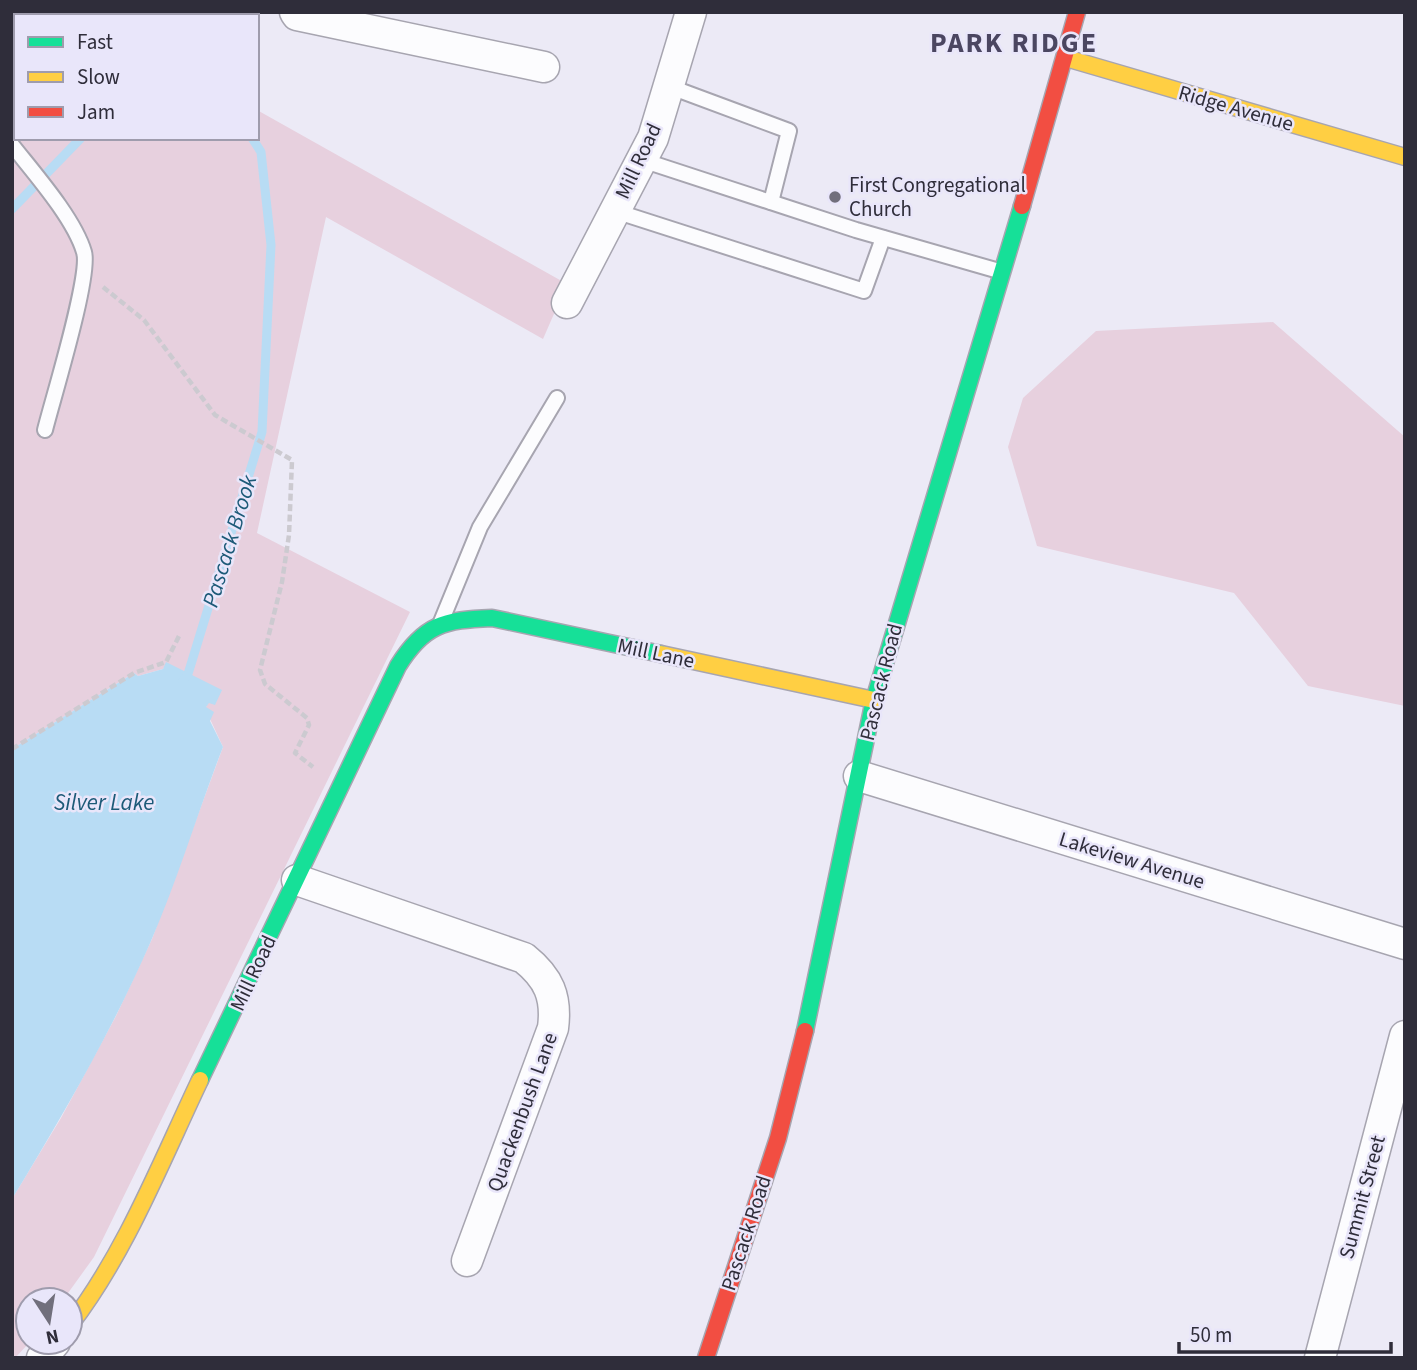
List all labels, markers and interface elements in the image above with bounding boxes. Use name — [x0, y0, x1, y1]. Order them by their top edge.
legend — [14, 14, 259, 140]
district label: PARK RIDGE — [930, 23, 1098, 63]
text: Fast — [77, 27, 113, 57]
text: Slow — [77, 62, 120, 92]
street label: Ridge Avenue — [1175, 77, 1297, 139]
text: Jam — [77, 97, 115, 127]
street label: Mill Road — [607, 118, 669, 204]
place label: First Congregational Church — [849, 170, 1026, 224]
marker: First Congregational Church — [827, 189, 843, 205]
water label: Pascack Brook — [194, 470, 266, 611]
street label: Pascack Road — [852, 620, 910, 744]
street label: Mill Lane — [615, 630, 697, 676]
water label: Silver Lake — [54, 786, 154, 819]
street label: Lakeview Avenue — [1055, 824, 1209, 896]
street label: Mill Road — [222, 930, 284, 1016]
street label: Quackenbush Lane — [479, 1028, 565, 1196]
street label: Summit Street — [1331, 1132, 1393, 1262]
street label: Pascack Road — [713, 1172, 779, 1294]
north arrow — [14, 1286, 84, 1356]
scale bar — [1179, 1310, 1391, 1354]
text: 50 m — [1190, 1320, 1232, 1350]
text: N — [43, 1322, 61, 1351]

